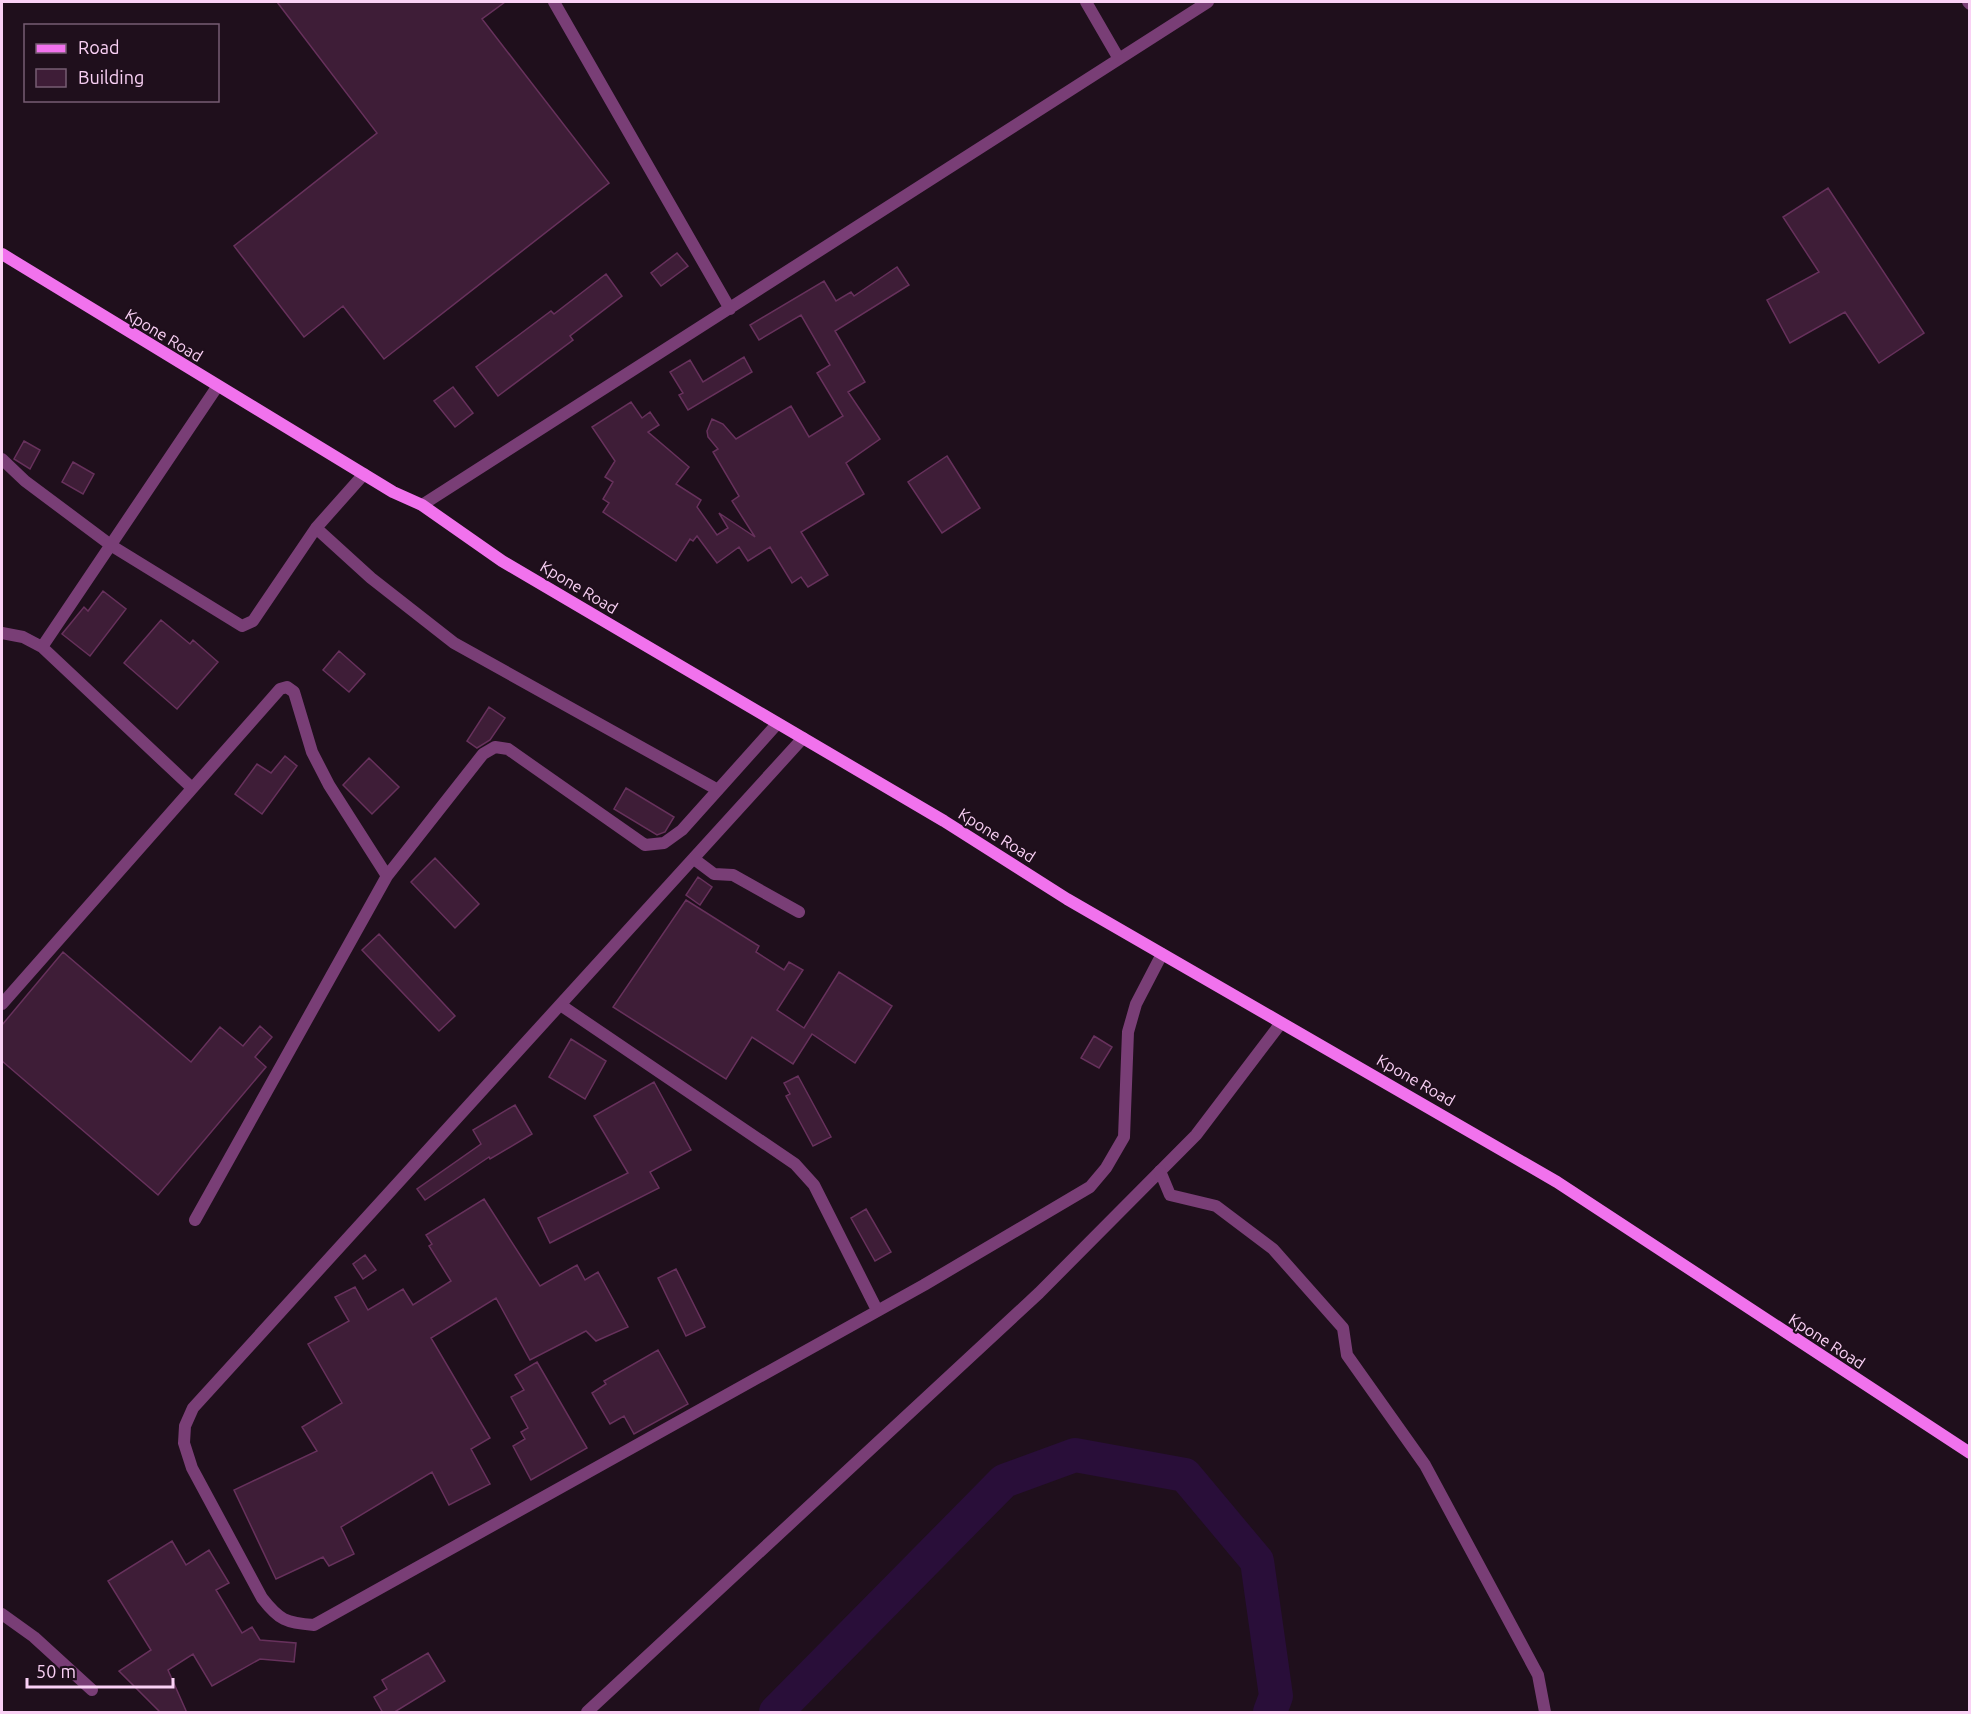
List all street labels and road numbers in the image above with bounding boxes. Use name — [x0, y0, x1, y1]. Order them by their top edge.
street label: Kpone Road — [122, 305, 206, 365]
street label: Kpone Road — [537, 557, 621, 617]
street label: Kpone Road — [955, 804, 1039, 866]
street label: Kpone Road — [1374, 1050, 1458, 1110]
street label: Kpone Road — [1786, 1310, 1868, 1372]

